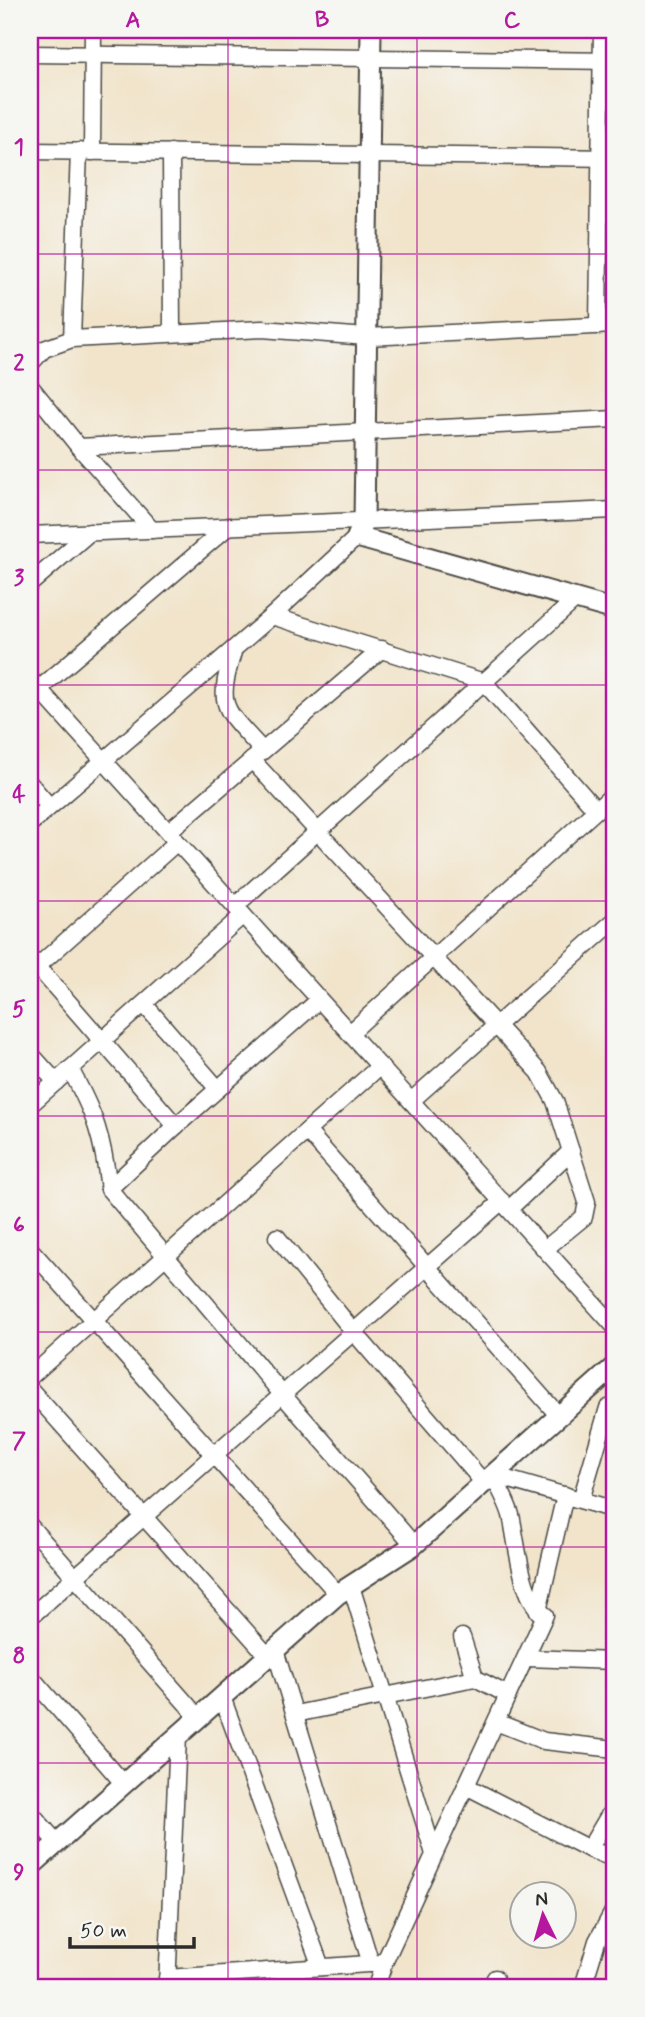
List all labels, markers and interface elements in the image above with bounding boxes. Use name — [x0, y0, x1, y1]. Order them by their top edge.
text: A — [125, 6, 141, 36]
text: B — [315, 6, 330, 36]
text: C — [504, 6, 521, 36]
text: 1 — [14, 133, 24, 163]
text: 2 — [13, 349, 25, 379]
text: 3 — [14, 564, 25, 594]
text: 4 — [12, 780, 26, 810]
text: 5 — [12, 995, 26, 1025]
text: 6 — [13, 1211, 25, 1241]
text: 7 — [12, 1427, 26, 1457]
text: 8 — [13, 1642, 25, 1672]
text: 9 — [13, 1858, 25, 1888]
north arrow — [508, 1881, 578, 1951]
text: N — [534, 1887, 549, 1913]
scale bar — [70, 1905, 194, 1949]
text: 50 m — [80, 1917, 127, 1945]

